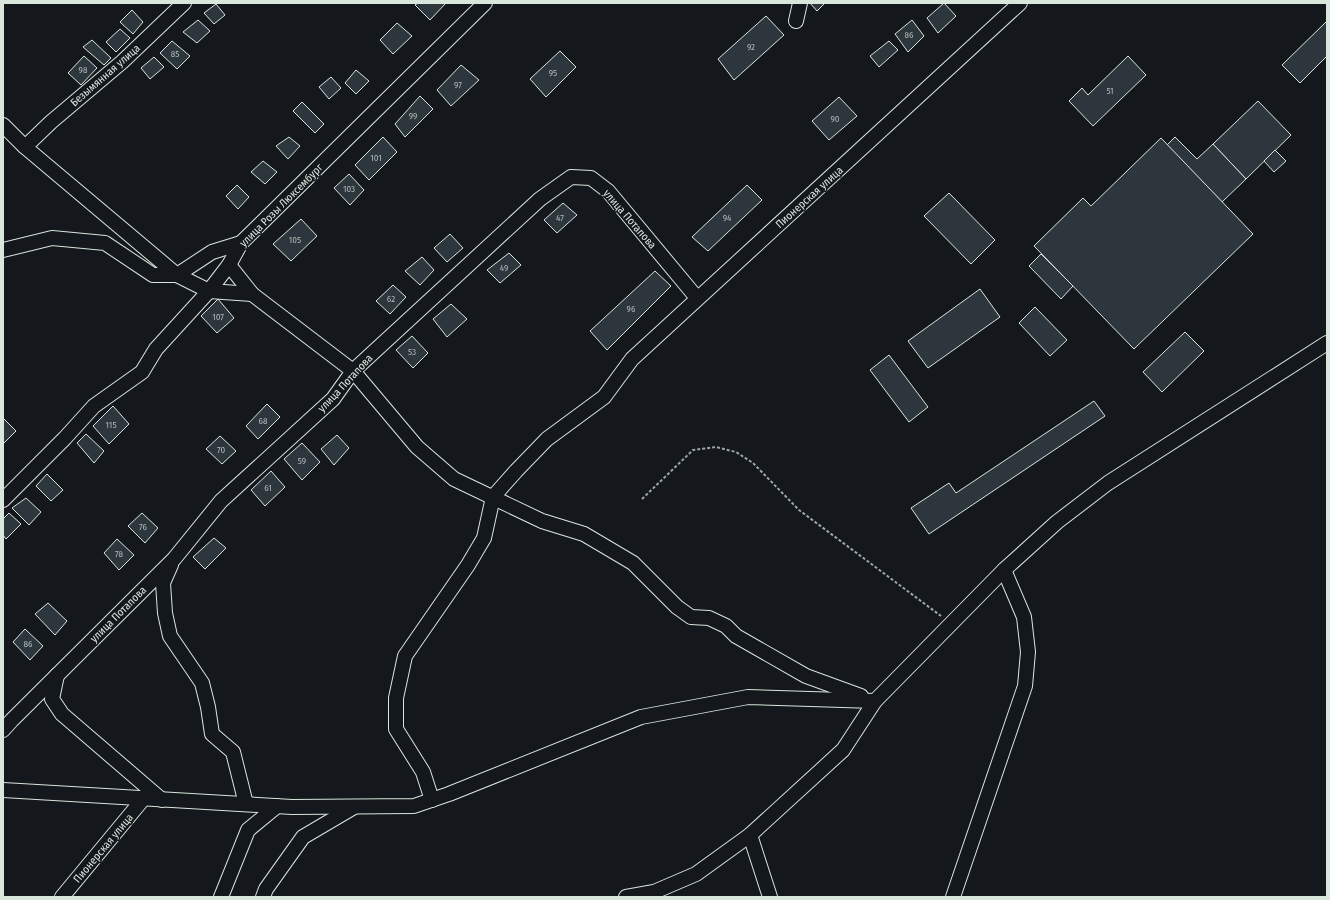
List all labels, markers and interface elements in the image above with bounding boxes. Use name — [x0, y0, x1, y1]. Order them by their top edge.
house number: 86 — [905, 30, 914, 40]
street label: Безымянная улица — [68, 42, 143, 109]
house number: 92 — [747, 42, 755, 52]
house number: 85 — [171, 49, 179, 59]
house number: 98 — [79, 65, 88, 75]
house number: 95 — [549, 68, 557, 78]
house number: 97 — [454, 80, 462, 90]
house number: 51 — [1106, 86, 1114, 96]
house number: 99 — [409, 111, 417, 121]
house number: 90 — [830, 114, 840, 124]
house number: 101 — [370, 153, 382, 163]
street label: улица Розы Люксембург — [237, 160, 326, 250]
street label: Пионерская улица — [773, 164, 846, 231]
house number: 103 — [343, 184, 355, 194]
street label: улица Потапова — [600, 187, 659, 252]
house number: 47 — [556, 213, 564, 223]
house number: 94 — [723, 213, 732, 223]
house number: 105 — [289, 235, 301, 245]
house number: 49 — [500, 263, 508, 273]
house number: 62 — [387, 294, 395, 304]
house number: 96 — [627, 304, 636, 314]
house number: 107 — [212, 312, 224, 322]
house number: 53 — [408, 347, 416, 357]
street label: улица Потапова — [315, 352, 375, 415]
house number: 68 — [259, 416, 268, 426]
house number: 115 — [105, 420, 117, 430]
house number: 70 — [217, 445, 225, 455]
house number: 59 — [298, 456, 306, 466]
house number: 61 — [264, 483, 272, 493]
house number: 76 — [139, 522, 147, 532]
house number: 78 — [115, 549, 123, 559]
street label: улица Потапова — [88, 584, 149, 645]
house number: 86 — [24, 639, 33, 649]
street label: Пионерская улица — [71, 811, 136, 886]

